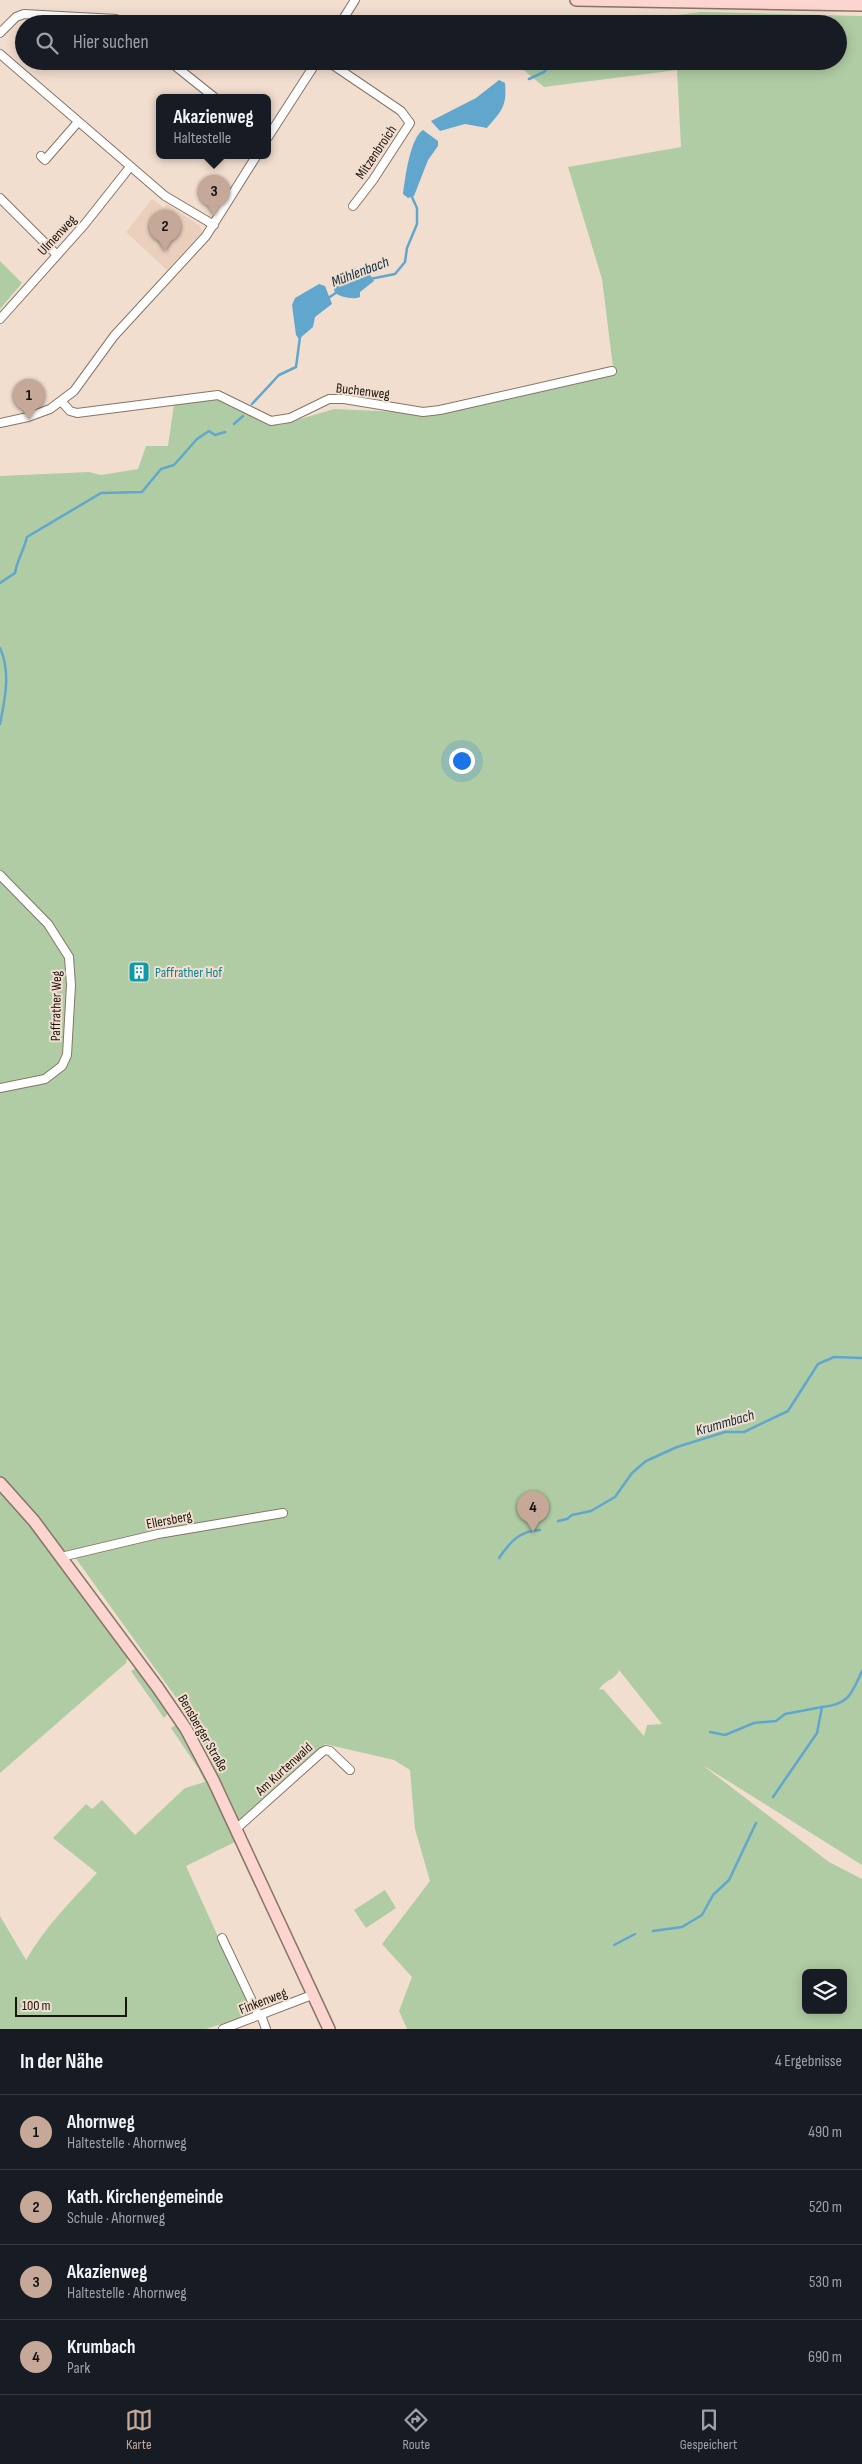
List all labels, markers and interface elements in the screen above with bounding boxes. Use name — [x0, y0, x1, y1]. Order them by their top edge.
search box — [15, 15, 847, 70]
icon: search — [33, 29, 61, 57]
text: Hier suchen — [73, 31, 149, 54]
popup — [156, 94, 271, 159]
text: Akazienweg — [173, 106, 254, 129]
street label: Mitzenbroich — [352, 122, 400, 182]
text: Haltestelle — [173, 129, 231, 148]
pin: 3 — [198, 175, 230, 216]
pin: 2 — [149, 210, 181, 251]
street label: Ulmenweg — [34, 211, 80, 259]
water label: Mühlenbach — [328, 252, 392, 292]
pin: 1 — [13, 379, 45, 420]
street label: Buchenweg — [335, 379, 391, 403]
your location — [449, 748, 475, 774]
building icon: Paffrather Hof — [127, 960, 151, 984]
place label: Paffrather Hof — [155, 964, 223, 981]
street label: Paffrather Weg — [47, 970, 65, 1041]
water label: Krummbach — [693, 1406, 757, 1440]
pin: 4 — [517, 1491, 549, 1532]
street label: Ellersberg — [145, 1507, 194, 1533]
street label: Bensberger Straße — [174, 1691, 232, 1775]
street label: Am Kurtenwald — [251, 1739, 316, 1800]
map controls — [802, 1969, 847, 2014]
button: layers — [802, 1969, 847, 2014]
street label: Finkenweg — [237, 1984, 290, 2018]
scale bar — [15, 1994, 128, 2017]
text: 100 m — [22, 1997, 51, 2014]
text: In der Nähe — [20, 2049, 103, 2074]
text: 4 Ergebnisse — [775, 2052, 842, 2071]
text: Ahornweg — [67, 2111, 135, 2134]
text: 1 — [33, 2123, 39, 2142]
text: 490 m — [808, 2123, 842, 2142]
text: Haltestelle · Ahornweg — [67, 2134, 187, 2153]
text: Kath. Kirchengemeinde — [67, 2186, 223, 2209]
text: 2 — [32, 2198, 40, 2217]
text: 520 m — [809, 2198, 842, 2217]
text: Schule · Ahornweg — [67, 2209, 165, 2228]
text: Akazienweg — [67, 2261, 147, 2284]
text: 3 — [32, 2273, 40, 2292]
text: 530 m — [809, 2273, 842, 2292]
text: Haltestelle · Ahornweg — [67, 2284, 187, 2303]
text: Krumbach — [67, 2336, 136, 2359]
text: 4 — [32, 2348, 40, 2367]
text: 690 m — [808, 2348, 842, 2367]
text: Park — [67, 2359, 90, 2378]
tab: Karte — [125, 2406, 153, 2453]
tab: Route — [402, 2406, 430, 2453]
tab: Gespeichert — [680, 2406, 737, 2453]

